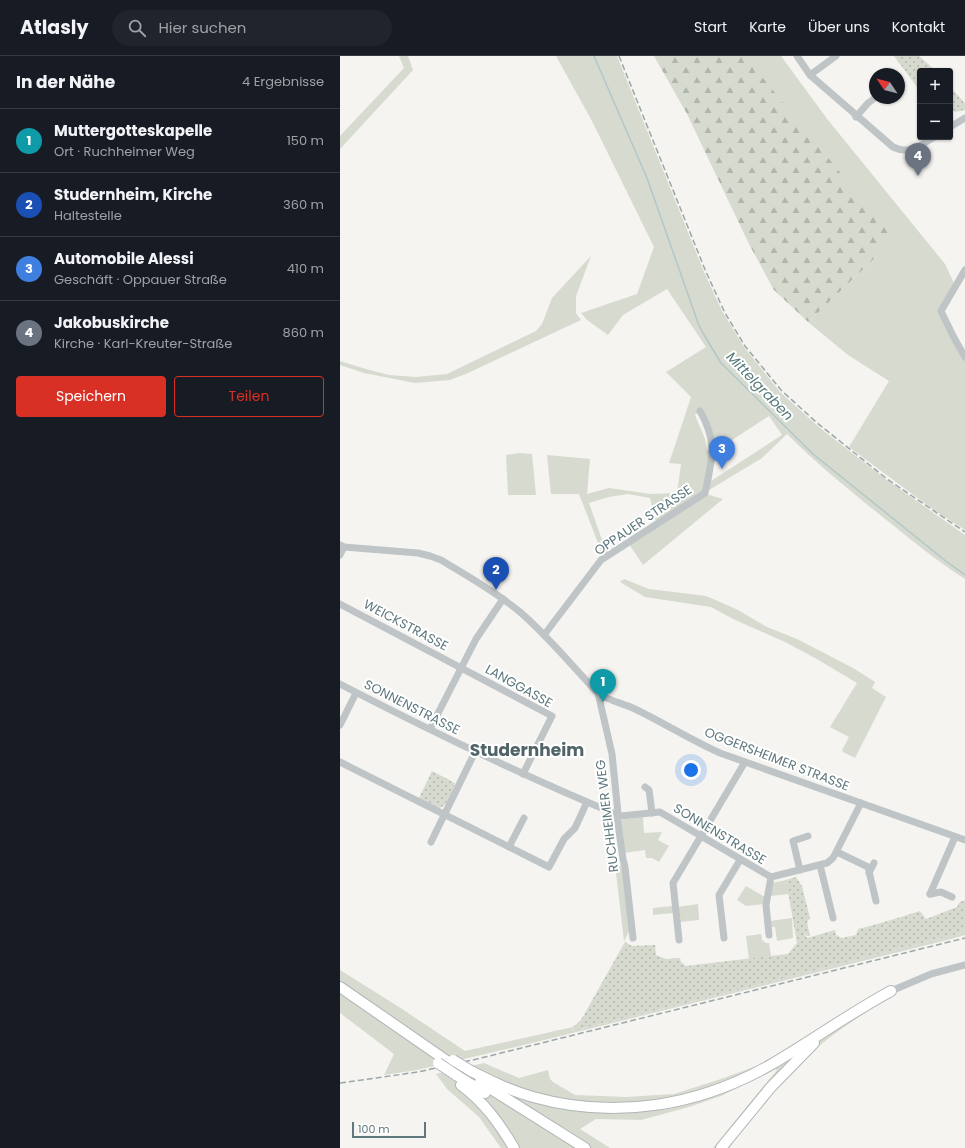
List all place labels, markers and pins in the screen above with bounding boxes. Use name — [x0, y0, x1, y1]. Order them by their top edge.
pin: 4 — [905, 143, 931, 176]
pin: 3 — [709, 436, 735, 469]
pin: 2 — [483, 557, 509, 590]
pin: 1 — [590, 669, 616, 702]

